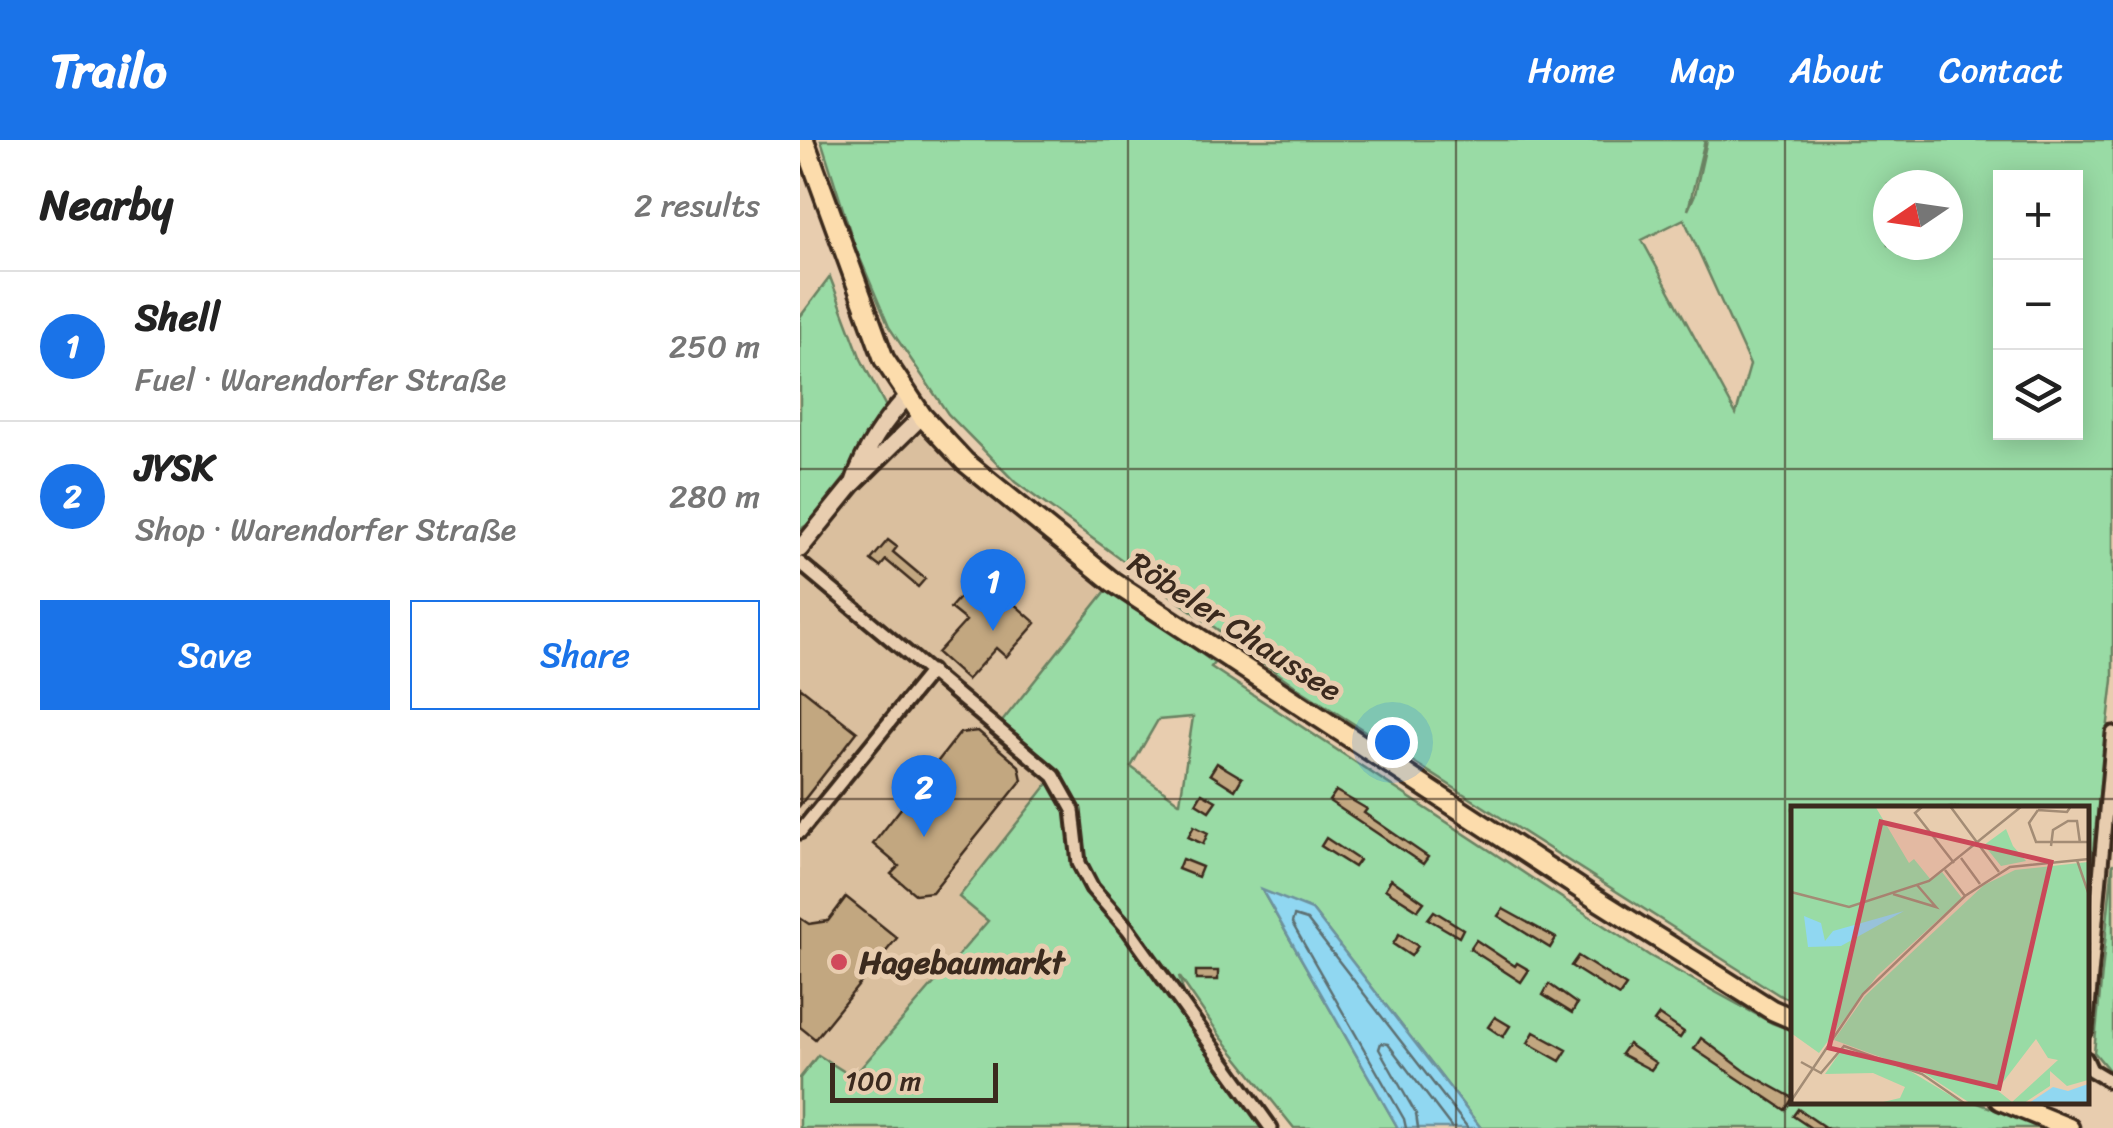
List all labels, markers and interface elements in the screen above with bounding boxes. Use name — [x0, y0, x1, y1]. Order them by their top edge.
text: Trailo — [50, 28, 167, 113]
text: Home — [1528, 39, 1615, 101]
text: Map — [1670, 39, 1735, 101]
text: About — [1790, 39, 1884, 101]
text: Contact — [1939, 39, 2063, 101]
text: Nearby — [40, 168, 173, 242]
north arrow — [1873, 170, 1963, 260]
map controls — [1993, 170, 2083, 440]
button: + — [1993, 170, 2083, 260]
text: 2 results — [634, 177, 760, 234]
button: − — [1993, 260, 2083, 350]
text: Shell — [135, 284, 220, 351]
text: 1 — [66, 318, 79, 375]
text: 250 m — [669, 318, 760, 375]
button: layers — [1993, 350, 2083, 440]
text: Fuel · Warendorfer Straße — [135, 351, 506, 408]
text: JYSK — [135, 434, 215, 501]
text: 2 — [63, 468, 82, 525]
text: 280 m — [669, 468, 760, 525]
text: Shop · Warendorfer Straße — [135, 501, 516, 558]
street label: Röbeler Chaussee — [1116, 535, 1354, 717]
pin: 1 — [960, 548, 1026, 631]
button: Save — [40, 600, 390, 710]
button: Share — [410, 600, 760, 710]
your location — [1367, 717, 1418, 768]
pin: 2 — [892, 754, 956, 837]
inset map — [1791, 806, 2088, 1103]
place label: Hagebaumarkt — [859, 934, 1066, 991]
marker: Hagebaumarkt — [828, 951, 850, 973]
text: 100 m — [845, 1056, 921, 1105]
scale bar — [830, 1058, 998, 1102]

